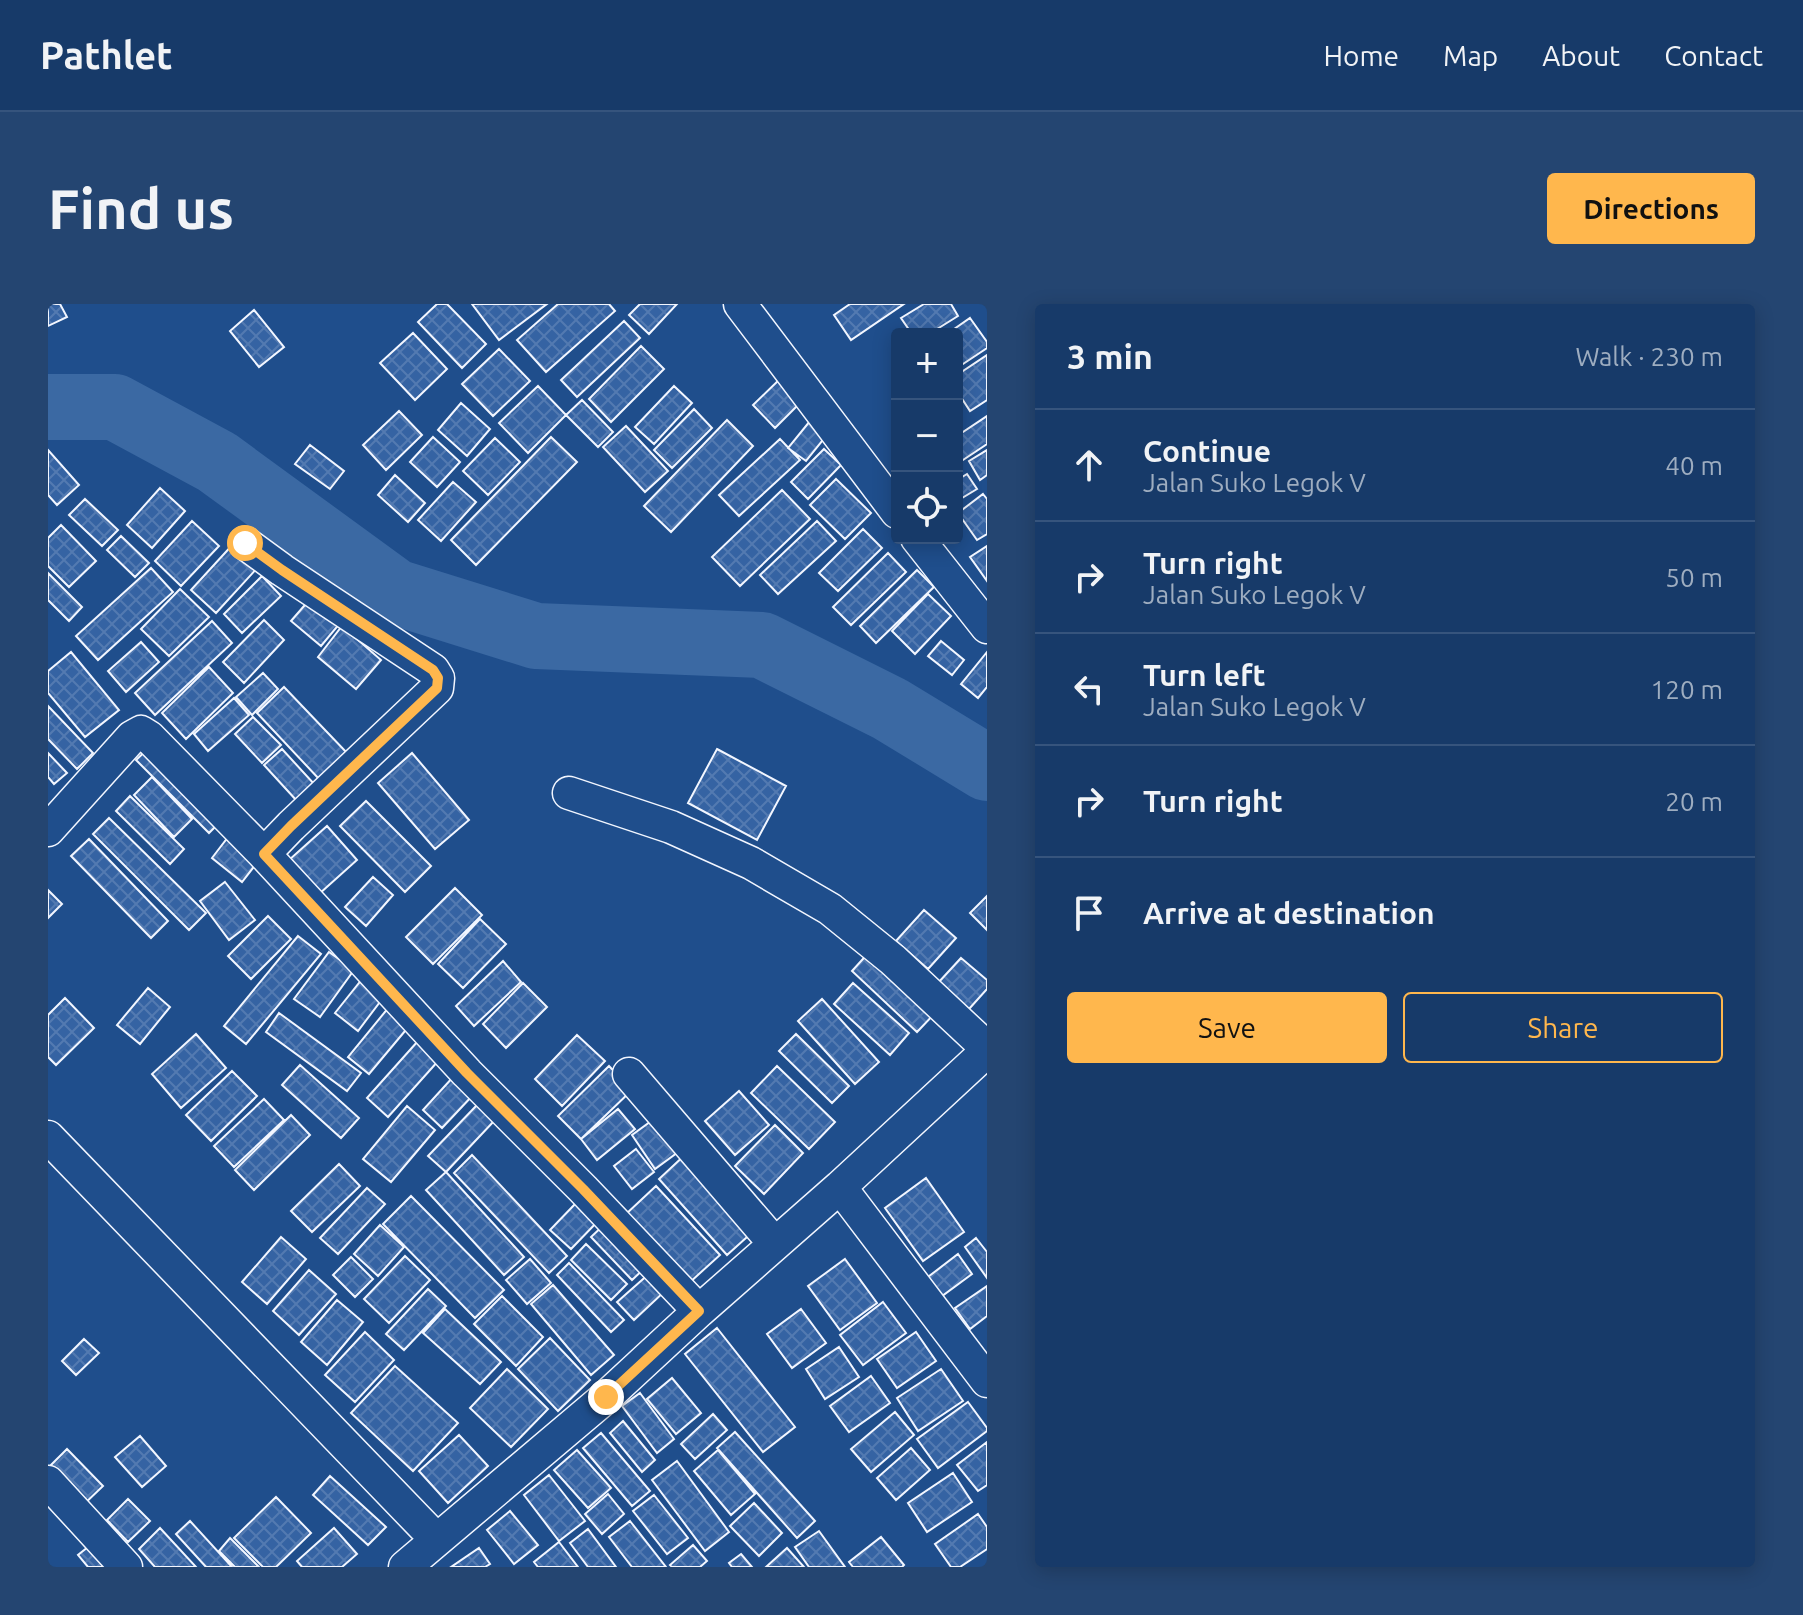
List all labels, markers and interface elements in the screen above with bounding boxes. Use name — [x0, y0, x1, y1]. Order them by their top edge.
text: Pathlet — [40, 34, 172, 76]
text: Home — [1324, 40, 1399, 71]
text: Map — [1443, 40, 1498, 71]
text: About — [1542, 40, 1620, 71]
text: Contact — [1664, 40, 1763, 71]
button: Directions — [1547, 173, 1755, 244]
text: Find us — [48, 177, 234, 240]
map controls — [891, 328, 963, 544]
button: + — [891, 328, 963, 400]
text: 3 min — [1067, 337, 1153, 375]
text: Walk · 230 m — [1575, 342, 1723, 371]
button: − — [891, 400, 963, 472]
text: Continue — [1143, 434, 1271, 468]
icon: ahead — [1067, 443, 1111, 487]
text: 40 m — [1665, 451, 1723, 480]
text: Jalan Suko Legok V — [1143, 468, 1366, 497]
button: locate — [891, 472, 963, 544]
route start — [227, 525, 263, 561]
text: Turn right — [1143, 546, 1283, 580]
icon: right — [1067, 555, 1111, 599]
text: 50 m — [1665, 563, 1723, 592]
text: Jalan Suko Legok V — [1143, 580, 1366, 609]
text: Turn left — [1143, 658, 1265, 692]
icon: left — [1067, 667, 1111, 711]
text: 120 m — [1651, 675, 1723, 704]
text: Jalan Suko Legok V — [1143, 692, 1366, 721]
icon: right — [1067, 779, 1111, 823]
text: Turn right — [1143, 784, 1283, 818]
text: 20 m — [1665, 787, 1723, 816]
icon: arrive — [1067, 891, 1111, 935]
text: Arrive at destination — [1143, 896, 1435, 930]
button: Save — [1067, 992, 1387, 1063]
button: Share — [1403, 992, 1723, 1063]
route end — [588, 1379, 624, 1415]

